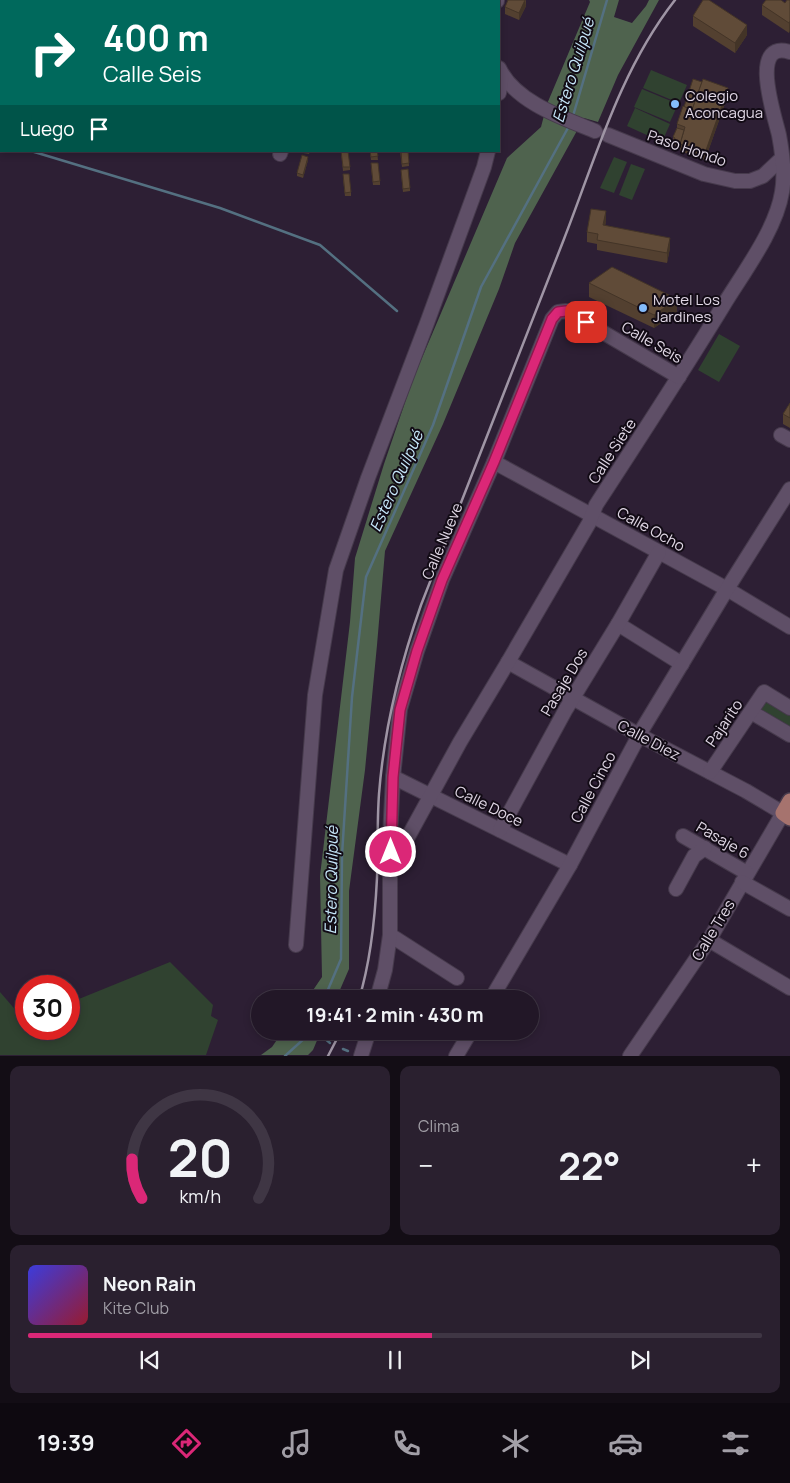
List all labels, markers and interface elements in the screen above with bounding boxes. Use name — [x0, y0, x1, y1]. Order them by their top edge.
text: 400 m — [103, 14, 209, 62]
water label: Estero Quilpué — [547, 14, 600, 125]
icon: right — [20, 20, 85, 85]
text: Calle Seis — [103, 59, 202, 89]
place label: Colegio Aconcagua — [685, 85, 763, 123]
marker: Colegio Aconcagua — [669, 98, 681, 110]
icon: arrive — [85, 115, 113, 143]
text: Luego — [20, 116, 75, 142]
street label: Paso Hondo — [645, 125, 730, 171]
place label: Motel Los Jardines — [653, 289, 720, 327]
pin — [565, 301, 607, 343]
marker: Motel Los Jardines — [637, 302, 649, 314]
icon: arrive — [572, 308, 600, 336]
street label: Calle Seis — [618, 316, 686, 368]
street label: Calle Siete — [583, 414, 641, 488]
water label: Estero Quilpué — [364, 426, 429, 535]
street label: Calle Nueve — [416, 499, 468, 583]
street label: Calle Ocho — [613, 502, 689, 556]
street label: Pasaje Dos — [536, 644, 593, 720]
street label: Pajarito — [701, 695, 747, 751]
street label: Calle Diez — [614, 715, 684, 765]
street label: Calle Cinco — [565, 748, 621, 826]
street label: Calle Doce — [451, 780, 527, 832]
street label: Pasaje 6 — [693, 816, 753, 864]
water label: Estero Quilpué — [319, 824, 343, 934]
position arrow — [364, 825, 416, 877]
street label: Calle Tres — [687, 895, 740, 965]
speed limit sign: 30 — [15, 975, 80, 1040]
text: 19:41 · 2 min · 430 m — [306, 1002, 484, 1028]
text: Clima — [418, 1115, 459, 1137]
text: 20 — [167, 1122, 233, 1193]
text: 22° — [558, 1139, 621, 1191]
text: − — [418, 1146, 433, 1184]
text: + — [746, 1146, 762, 1184]
text: km/h — [179, 1184, 221, 1208]
text: Neon Rain — [103, 1271, 196, 1297]
text: Kite Club — [103, 1297, 169, 1319]
icon: previous — [136, 1346, 164, 1374]
icon: pause — [381, 1346, 409, 1374]
icon: next — [626, 1346, 654, 1374]
icon: directions — [169, 1426, 204, 1461]
icon: music — [279, 1426, 314, 1461]
icon: phone — [389, 1426, 424, 1461]
icon: climate — [498, 1426, 533, 1461]
icon: car — [608, 1426, 643, 1461]
icon: filters — [718, 1426, 753, 1461]
text: 19:39 — [37, 1428, 95, 1458]

